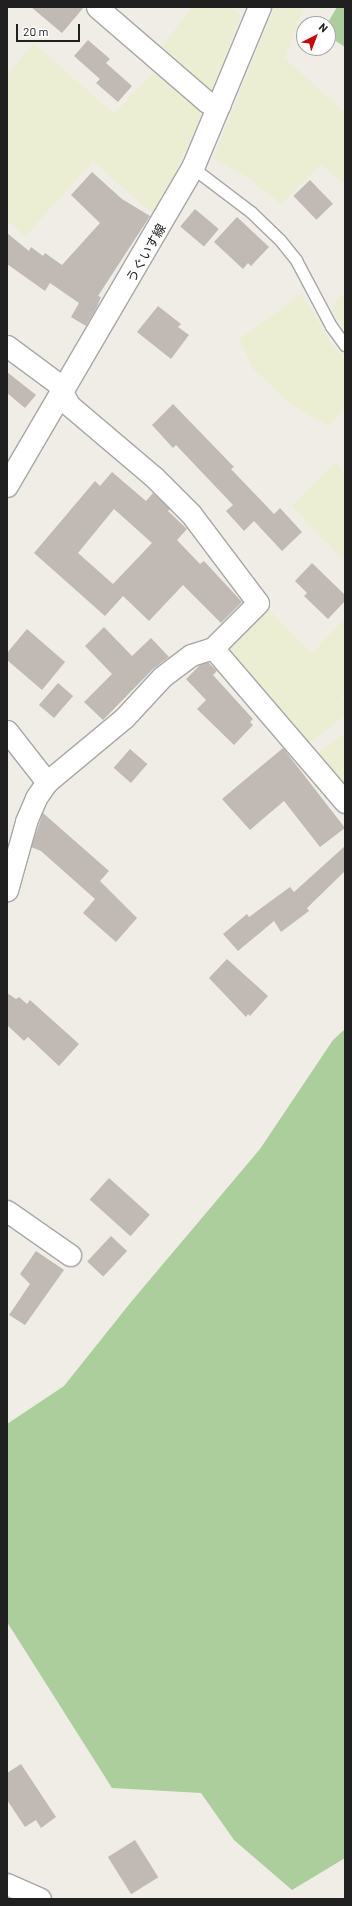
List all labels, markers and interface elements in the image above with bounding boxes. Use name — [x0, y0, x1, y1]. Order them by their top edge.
scale bar — [18, 16, 82, 42]
north arrow — [296, 16, 336, 56]
text: N — [317, 20, 331, 35]
text: 20 m — [23, 24, 49, 38]
street label: うぐいす線 — [123, 221, 169, 285]

